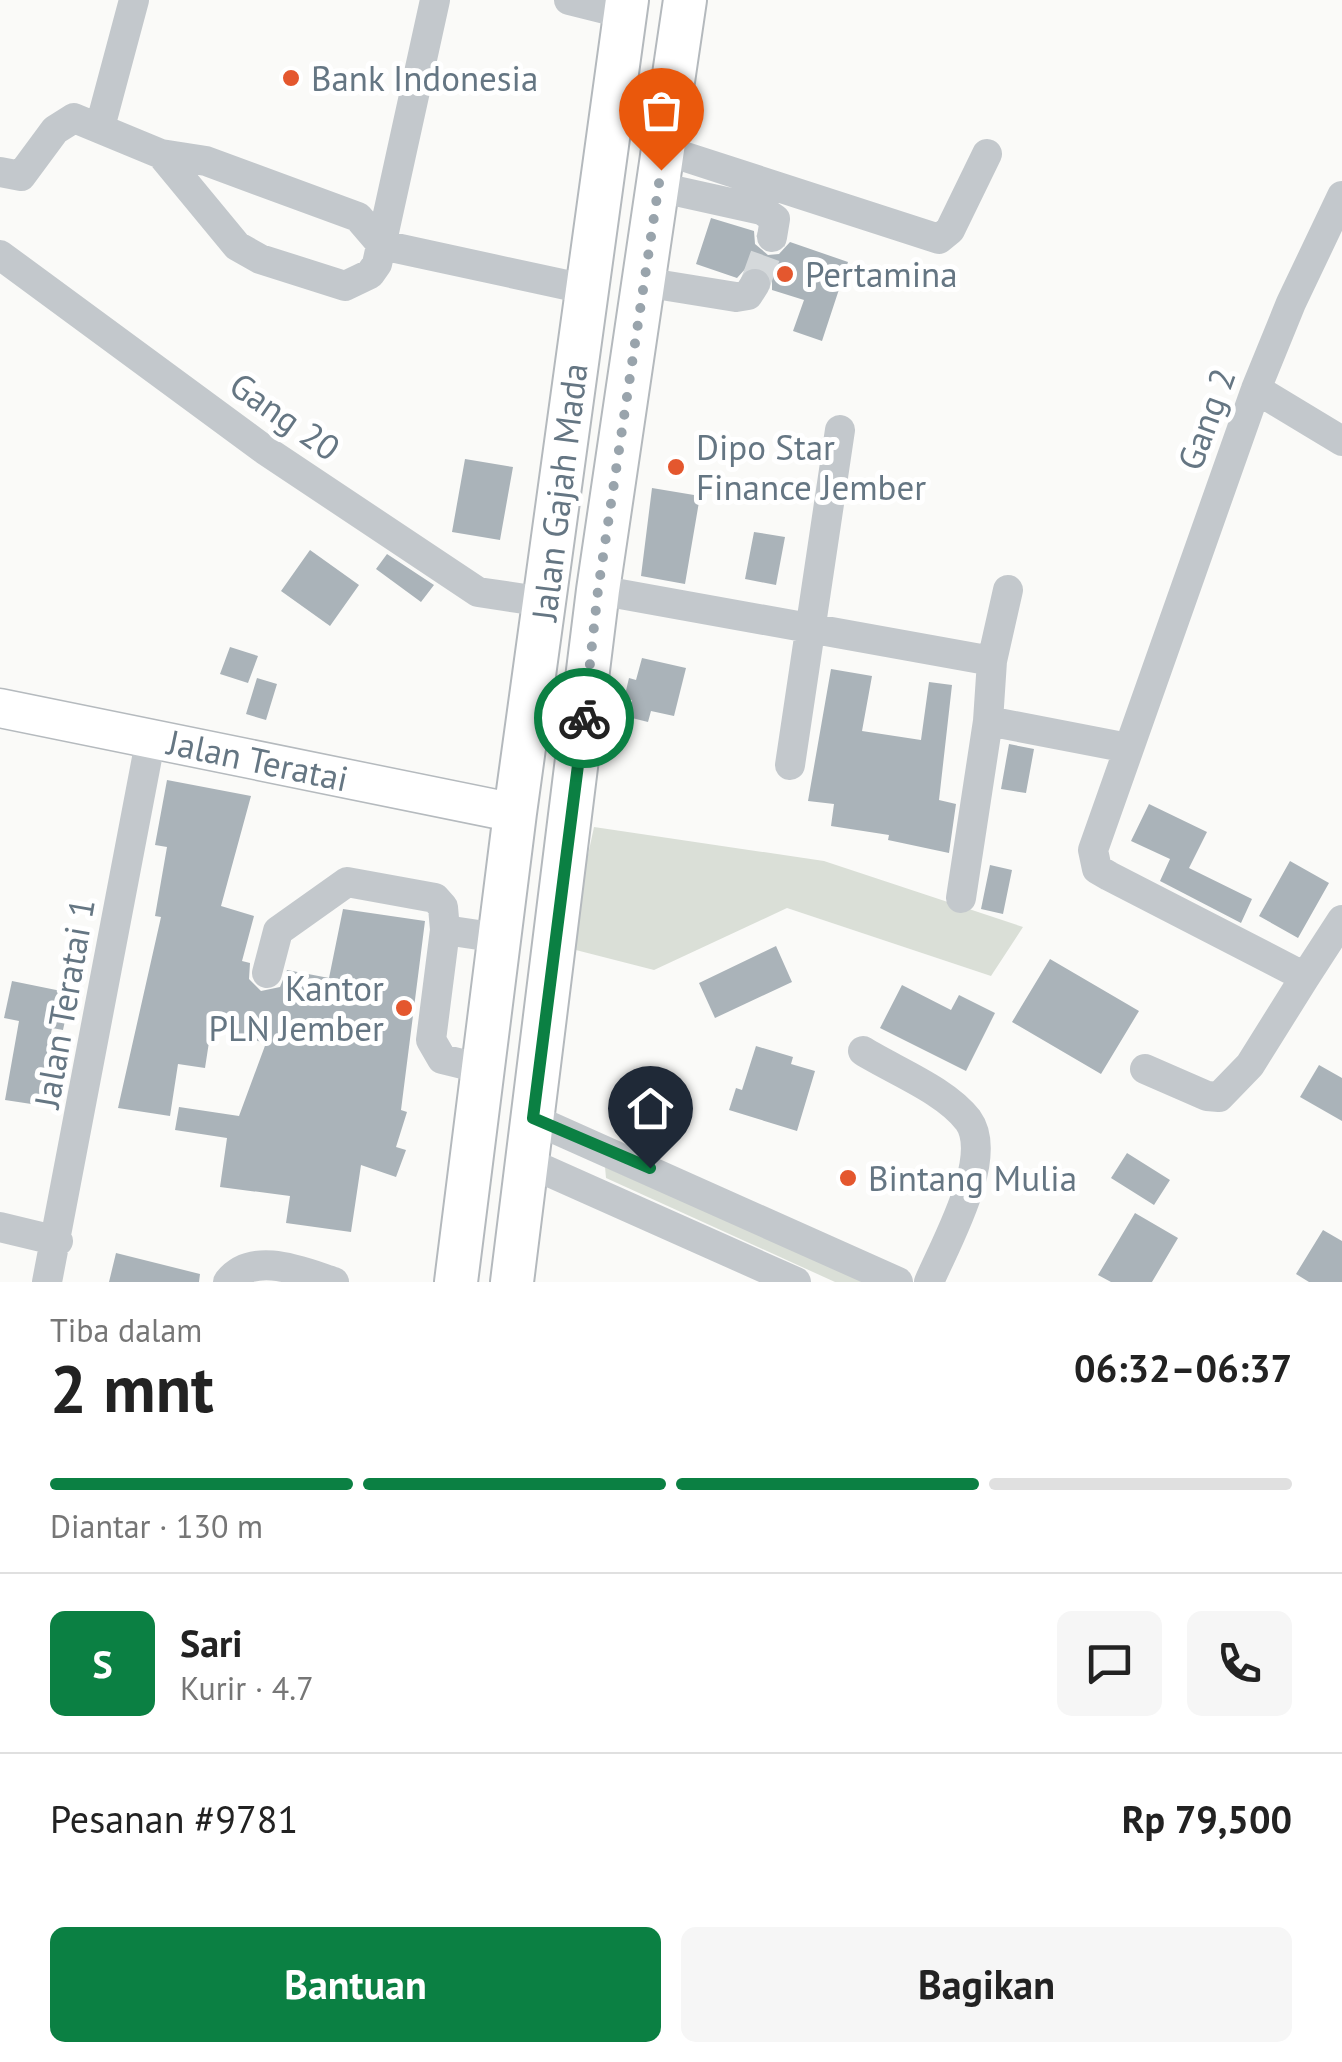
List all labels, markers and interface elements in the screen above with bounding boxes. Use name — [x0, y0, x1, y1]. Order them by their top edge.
place label: Bank Indonesia — [311, 55, 538, 101]
marker: Bank Indonesia — [280, 67, 302, 89]
pin — [619, 68, 704, 171]
icon: bag — [634, 83, 689, 138]
place label: Pertamina — [805, 251, 958, 297]
marker: Pertamina — [774, 263, 796, 285]
street label: Jalan Gajah Mada — [520, 361, 598, 625]
street label: Gang 20 — [221, 362, 349, 470]
street label: Gang 2 — [1166, 362, 1246, 476]
place label: Dipo Star Finance Jember — [696, 424, 926, 510]
marker: Dipo Star Finance Jember — [665, 456, 687, 478]
courier — [534, 668, 634, 768]
icon: bike — [557, 691, 612, 746]
street label: Jalan Teratai — [162, 718, 352, 802]
street label: Jalan Teratai 1 — [23, 895, 105, 1113]
place label: Kantor PLN Jember — [208, 965, 384, 1051]
marker: Kantor PLN Jember — [393, 997, 415, 1019]
pin — [608, 1066, 693, 1169]
icon: home — [623, 1081, 678, 1136]
place label: Bintang Mulia — [868, 1155, 1077, 1201]
marker: Bintang Mulia — [837, 1167, 859, 1189]
text: Tiba dalam — [50, 1309, 202, 1351]
text: 06:32–06:37 — [1074, 1343, 1292, 1392]
text: 2 mnt — [50, 1346, 214, 1430]
text: Diantar · 130 m — [50, 1505, 263, 1547]
button: chat — [1057, 1611, 1162, 1716]
button: phone — [1187, 1611, 1292, 1716]
text: Sari — [180, 1618, 243, 1667]
text: S — [92, 1639, 113, 1688]
text: Kurir · 4.7 — [180, 1667, 314, 1709]
text: Pesanan #9781 — [50, 1794, 298, 1843]
text: Rp 79,500 — [1122, 1794, 1292, 1843]
button: Bantuan — [50, 1927, 661, 2042]
button: Bagikan — [681, 1927, 1292, 2042]

